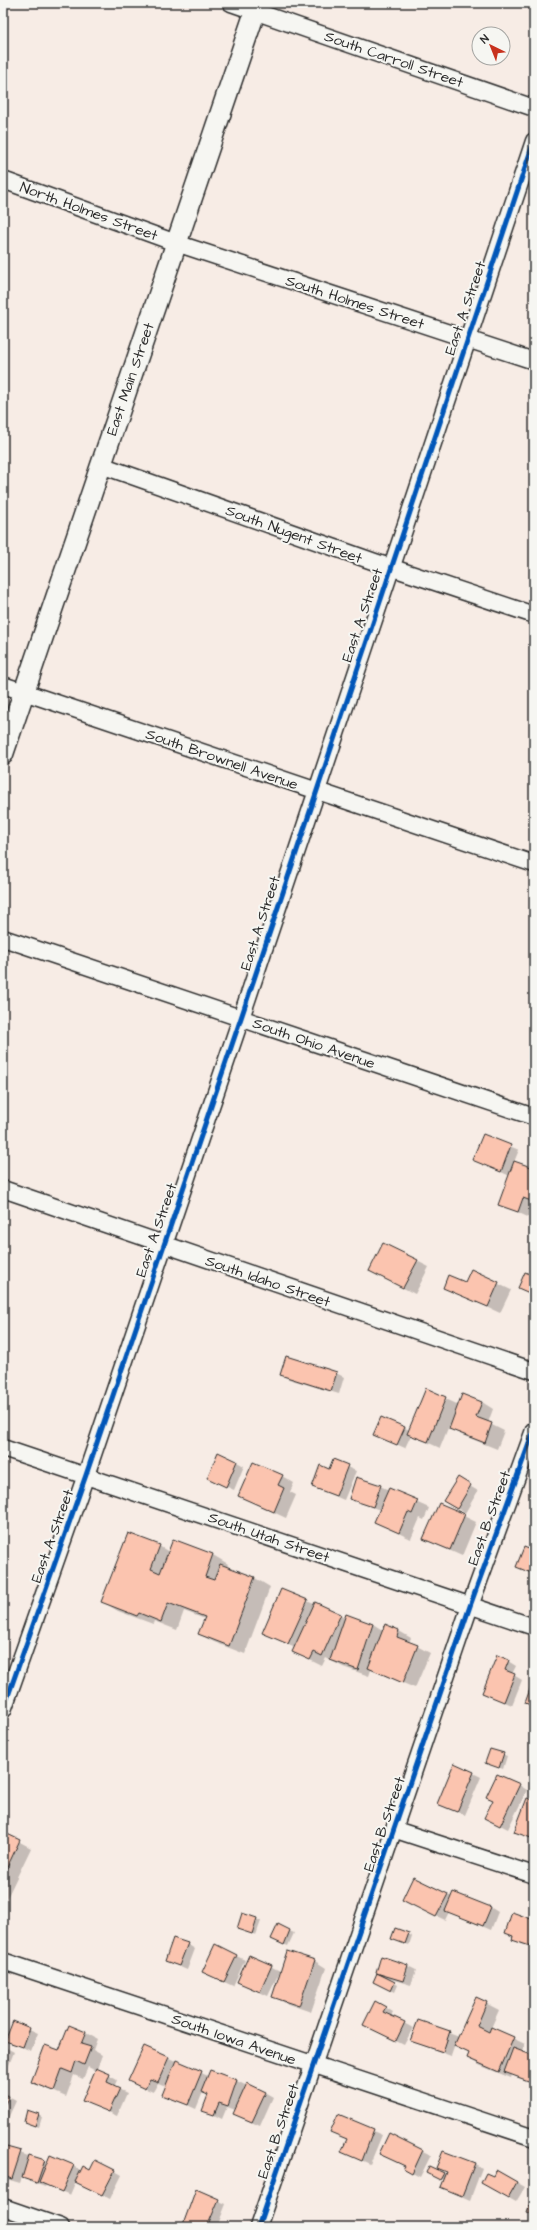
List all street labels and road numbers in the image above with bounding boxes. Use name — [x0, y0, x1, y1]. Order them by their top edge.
street label: South Carroll Street — [322, 26, 466, 93]
street label: North Holmes Street — [17, 177, 161, 246]
street label: East A Street — [440, 258, 491, 358]
street label: South Holmes Street — [283, 270, 427, 335]
street label: East Main Street — [101, 320, 160, 438]
street label: South Nugent Street — [222, 500, 365, 570]
street label: East A Street — [337, 565, 388, 665]
street label: South Brownell Avenue — [143, 724, 301, 795]
street label: East A Street — [235, 873, 286, 973]
street label: South Ohio Avenue — [250, 1013, 378, 1074]
street label: East A Street — [131, 1180, 182, 1280]
street label: South Idaho Street — [203, 1250, 333, 1313]
street label: East B Street — [463, 1468, 516, 1568]
street label: East A Street — [26, 1487, 79, 1586]
street label: South Utah Street — [205, 1507, 332, 1568]
street label: East B Street — [358, 1774, 411, 1874]
street label: South Iowa Avenue — [169, 2008, 299, 2071]
street label: East B Street — [252, 2081, 305, 2181]

